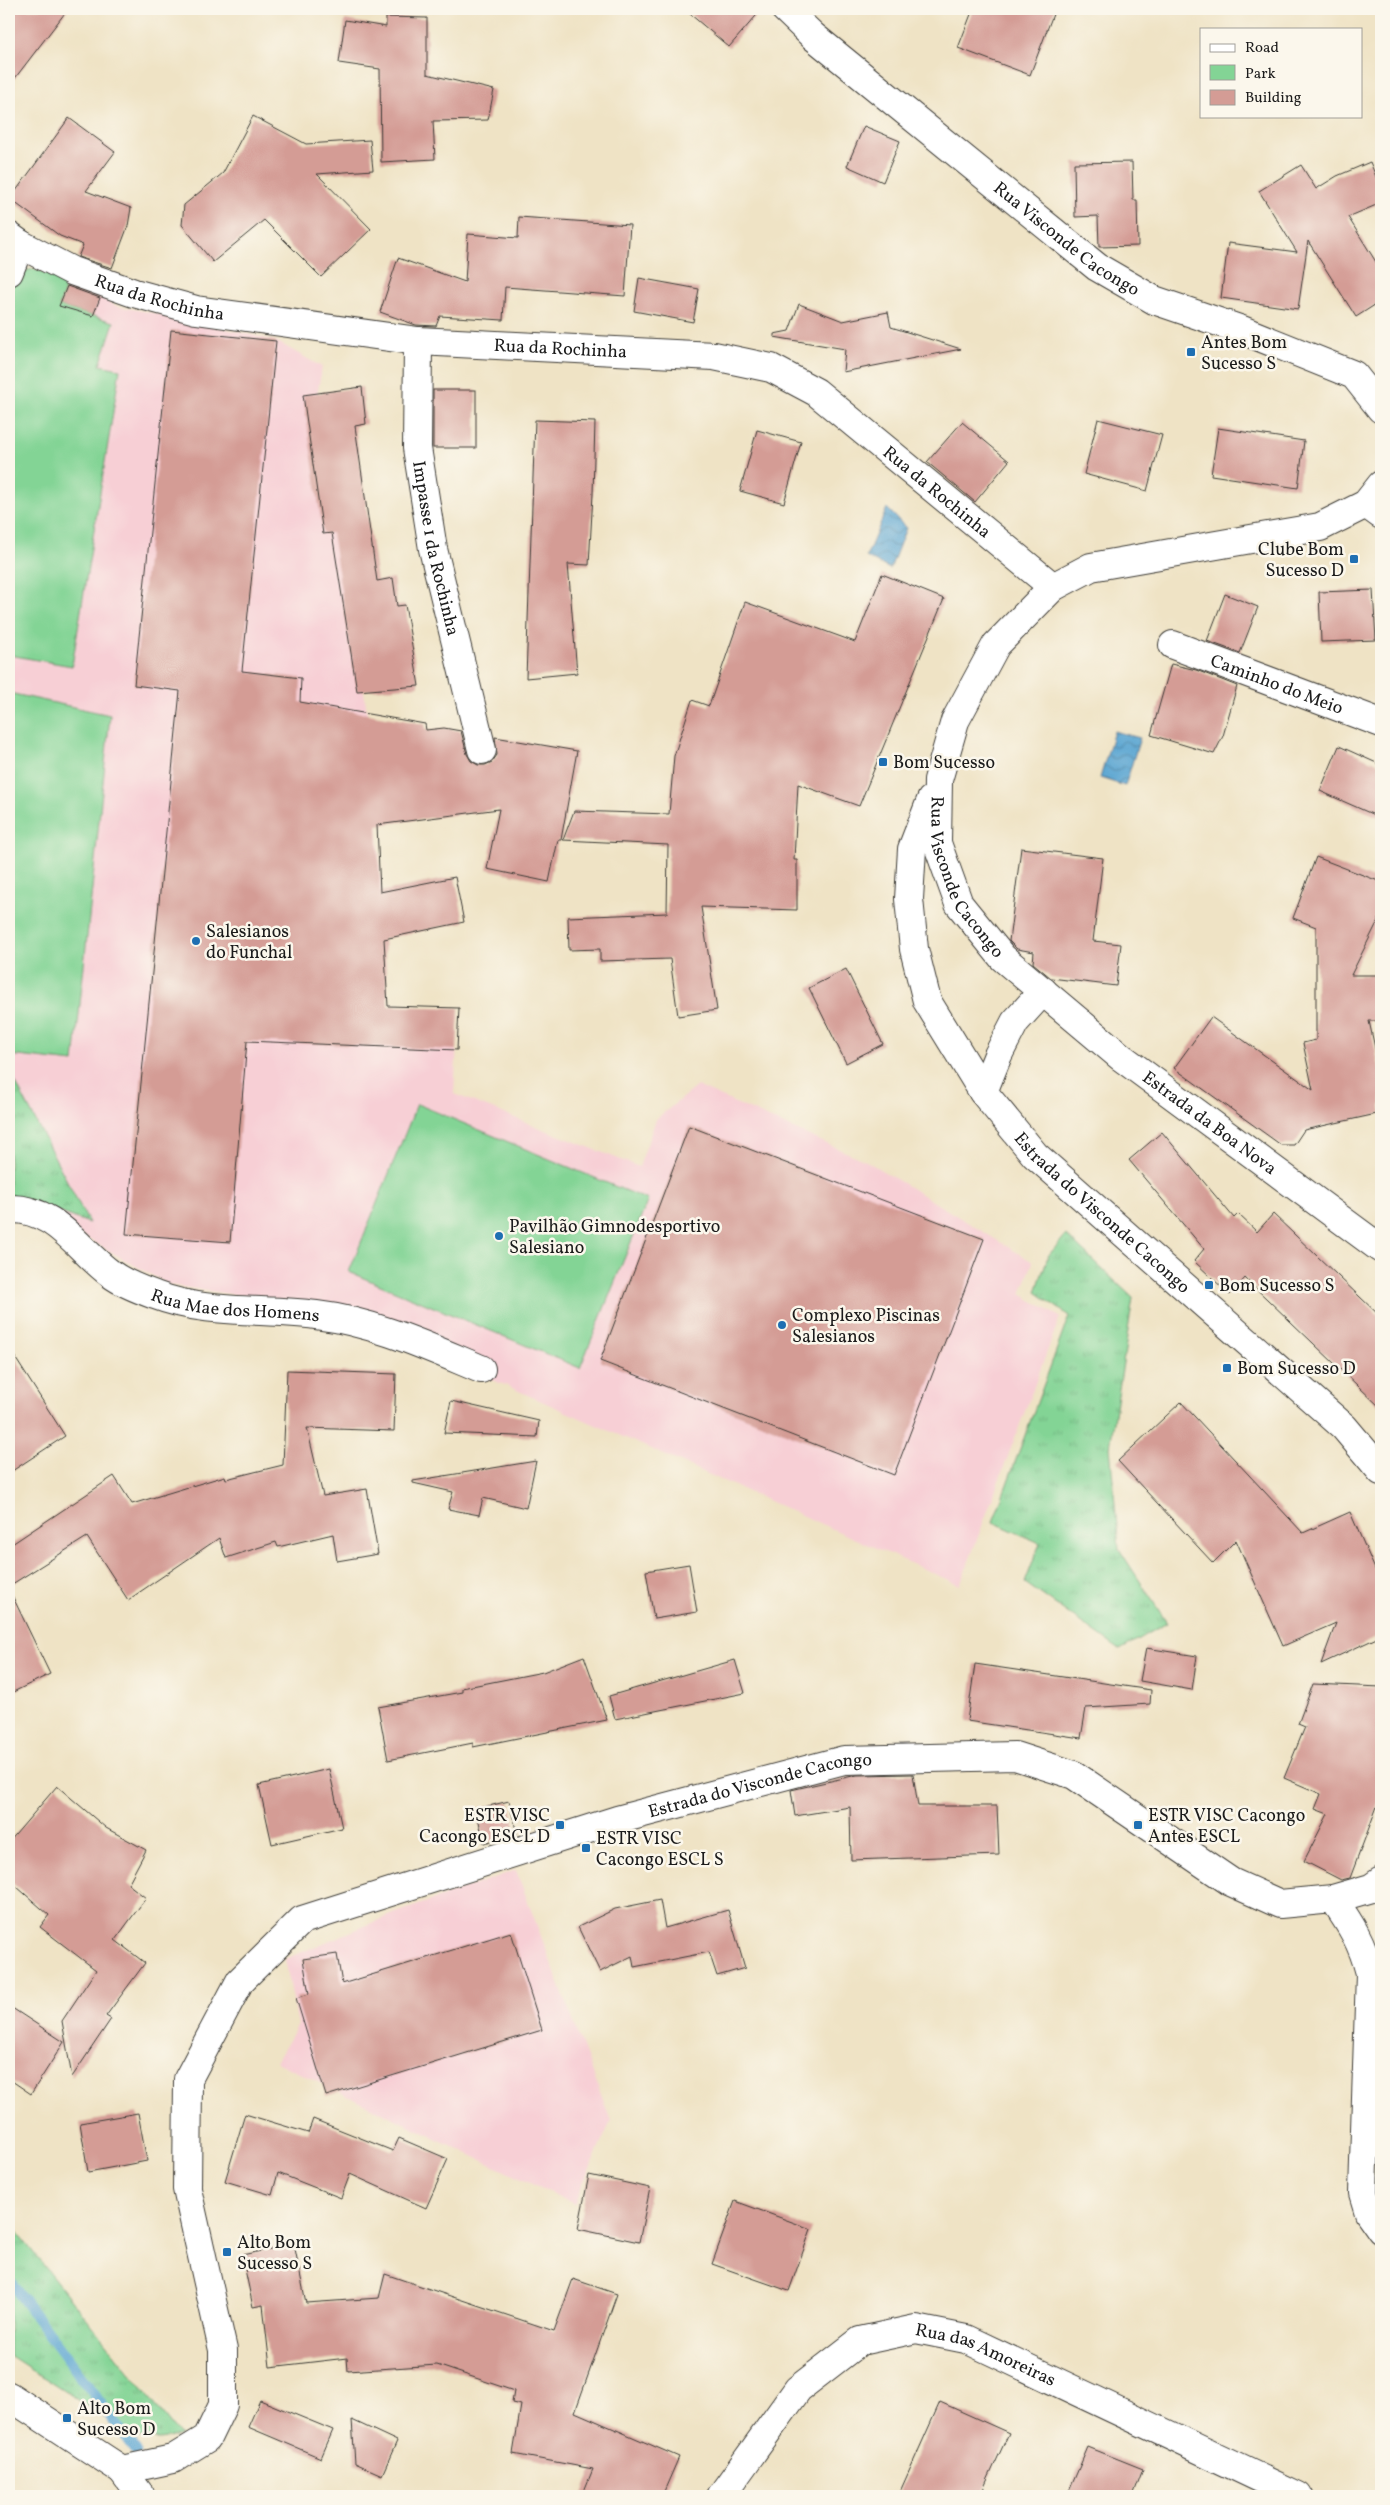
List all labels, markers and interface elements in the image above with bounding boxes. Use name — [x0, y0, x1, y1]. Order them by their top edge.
legend — [1200, 28, 1362, 118]
text: Road — [1245, 38, 1279, 59]
text: Park — [1245, 64, 1276, 85]
text: Building — [1245, 88, 1302, 109]
street label: Rua Visconde Cacongo — [987, 177, 1144, 303]
street label: Rua da Rochinha — [91, 269, 226, 328]
place label: Antes Bom Sucesso S — [1201, 331, 1287, 377]
street label: Rua da Rochinha — [493, 334, 628, 366]
marker: Antes Bom Sucesso S — [1185, 346, 1197, 358]
street label: Rua da Rochinha — [877, 441, 996, 545]
street label: Impasse 1 da Rochinha — [405, 459, 465, 639]
place label: Clube Bom Sucesso D — [1258, 538, 1344, 584]
marker: Clube Bom Sucesso D — [1348, 553, 1360, 565]
street label: Caminho do Meio — [1206, 649, 1346, 722]
place label: Bom Sucesso — [893, 751, 995, 776]
marker: Bom Sucesso — [877, 756, 889, 768]
street label: Rua Visconde Cacongo — [923, 796, 1009, 964]
place label: Salesianos do Funchal — [206, 920, 292, 966]
marker: Salesianos do Funchal — [190, 935, 202, 947]
street label: Estrada da Boa Nova — [1136, 1066, 1281, 1182]
street label: Estrada do Visconde Cacongo — [1007, 1128, 1195, 1300]
place label: Pavilhão Gimnodesportivo Salesiano — [509, 1215, 720, 1261]
marker: Pavilhão Gimnodesportivo Salesiano — [493, 1230, 505, 1242]
place label: Bom Sucesso S — [1219, 1274, 1335, 1299]
marker: Bom Sucesso S — [1203, 1279, 1215, 1291]
street label: Rua Mae dos Homens — [147, 1284, 321, 1329]
place label: Complexo Piscinas Salesianos — [792, 1304, 940, 1350]
marker: Complexo Piscinas Salesianos — [776, 1319, 788, 1331]
place label: Bom Sucesso D — [1237, 1357, 1356, 1382]
marker: Bom Sucesso D — [1221, 1362, 1233, 1374]
street label: Estrada do Visconde Cacongo — [646, 1748, 872, 1825]
place label: ESTR VISC Cacongo ESCL D — [419, 1804, 550, 1850]
place label: ESTR VISC Cacongo Antes ESCL — [1148, 1804, 1305, 1850]
marker: ESTR VISC Cacongo ESCL D — [554, 1819, 566, 1831]
marker: ESTR VISC Cacongo Antes ESCL — [1132, 1819, 1144, 1831]
place label: ESTR VISC Cacongo ESCL S — [596, 1827, 724, 1873]
marker: ESTR VISC Cacongo ESCL S — [580, 1842, 592, 1854]
place label: Alto Bom Sucesso S — [237, 2231, 312, 2277]
marker: Alto Bom Sucesso S — [221, 2246, 233, 2258]
street label: Rua das Amoreiras — [913, 2318, 1060, 2394]
place label: Alto Bom Sucesso D — [77, 2397, 155, 2443]
marker: Alto Bom Sucesso D — [61, 2412, 73, 2424]

